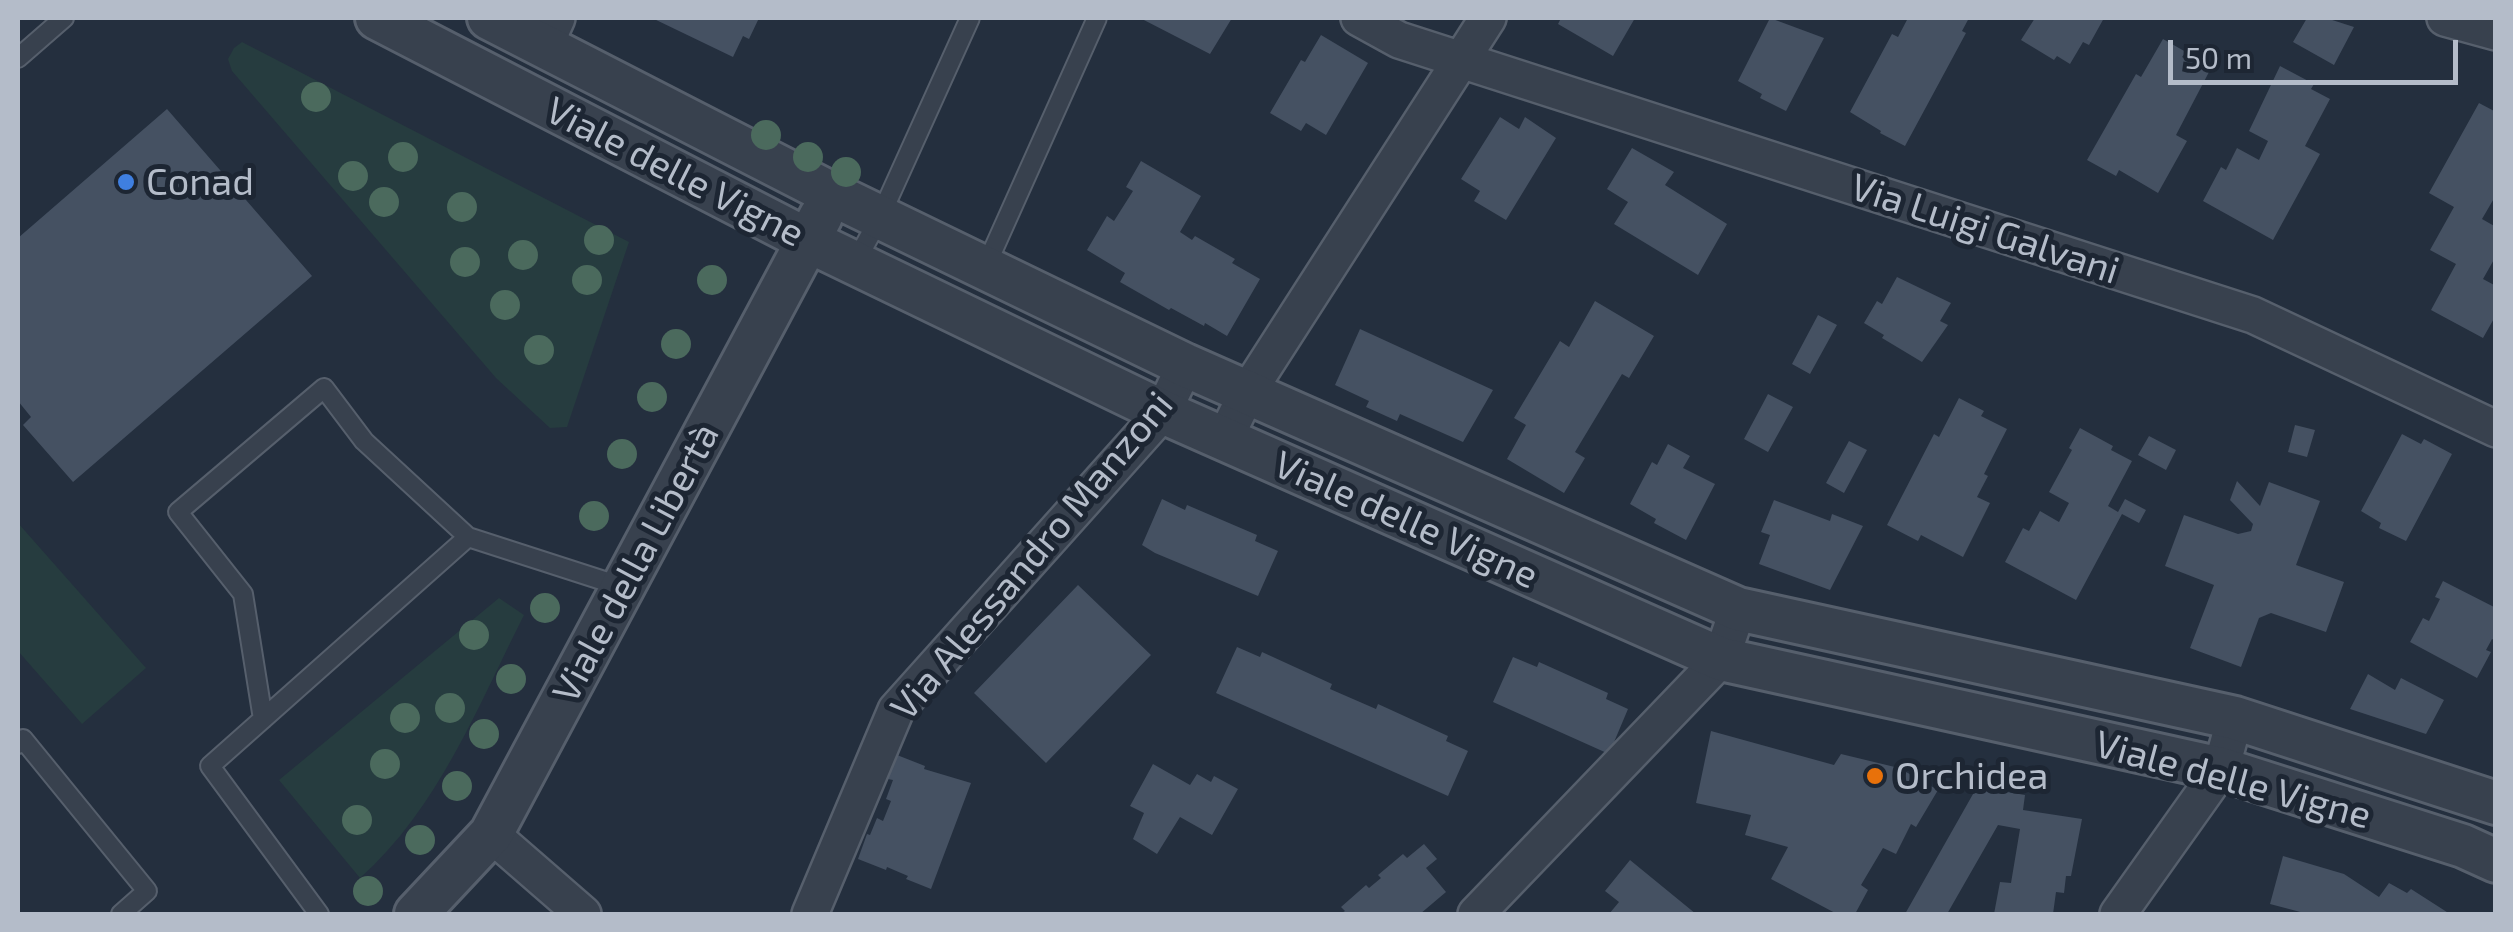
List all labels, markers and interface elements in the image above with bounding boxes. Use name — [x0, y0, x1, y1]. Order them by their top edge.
scale bar — [2173, 20, 2463, 82]
text: 50 m — [2185, 39, 2252, 75]
street label: Viale delle Vigne — [538, 87, 812, 257]
place label: Conad — [146, 159, 254, 205]
street label: Via Luigi Galvani — [1845, 164, 2125, 294]
marker: Conad — [115, 171, 137, 193]
street label: Via Alessandro Manzoni — [881, 383, 1183, 729]
street label: Viale della Libertà — [543, 416, 729, 710]
street label: Viale delle Vigne — [1267, 442, 1545, 598]
street label: Viale delle Vigne — [2090, 721, 2376, 839]
place label: Orchidea — [1895, 753, 2048, 799]
marker: Orchidea — [1864, 765, 1886, 787]

